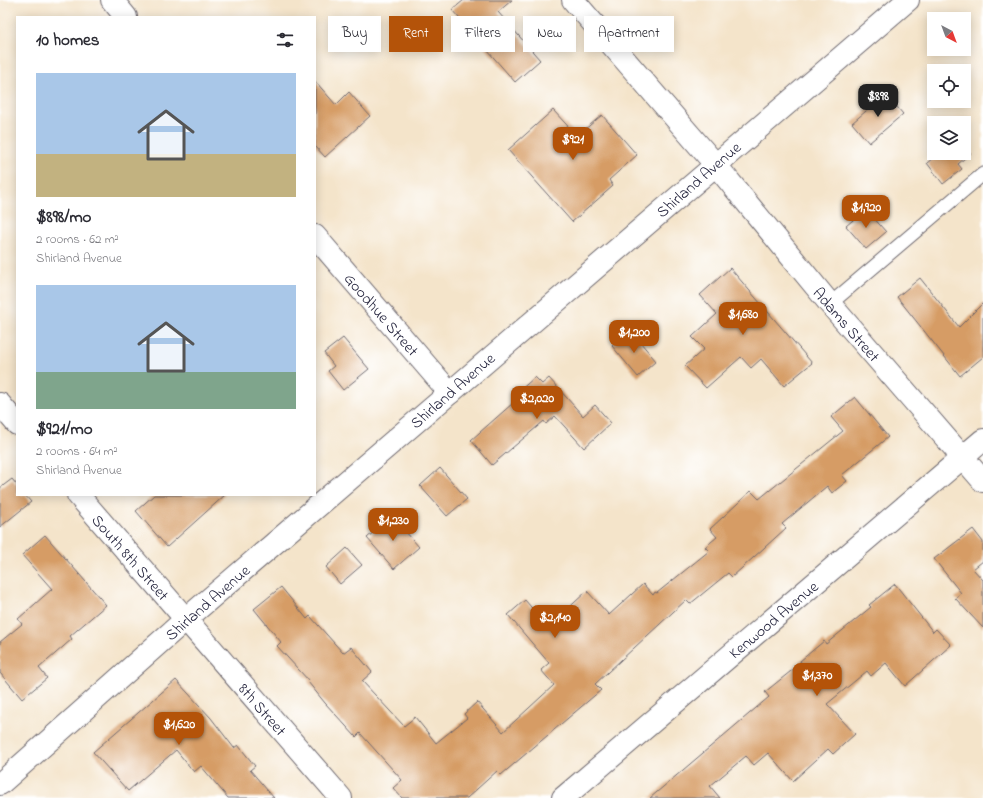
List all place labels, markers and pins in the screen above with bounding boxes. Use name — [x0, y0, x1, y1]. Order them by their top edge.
pin: $898 — [854, 84, 902, 118]
pin: $921 — [549, 127, 597, 161]
pin: $1,920 — [833, 195, 899, 229]
pin: $1,680 — [710, 302, 776, 336]
pin: $1,200 — [601, 320, 667, 354]
pin: $2,020 — [504, 386, 570, 420]
pin: $1,230 — [360, 508, 426, 542]
pin: $2,140 — [522, 605, 588, 639]
pin: $1,370 — [784, 663, 850, 697]
pin: $1,620 — [146, 712, 212, 746]

